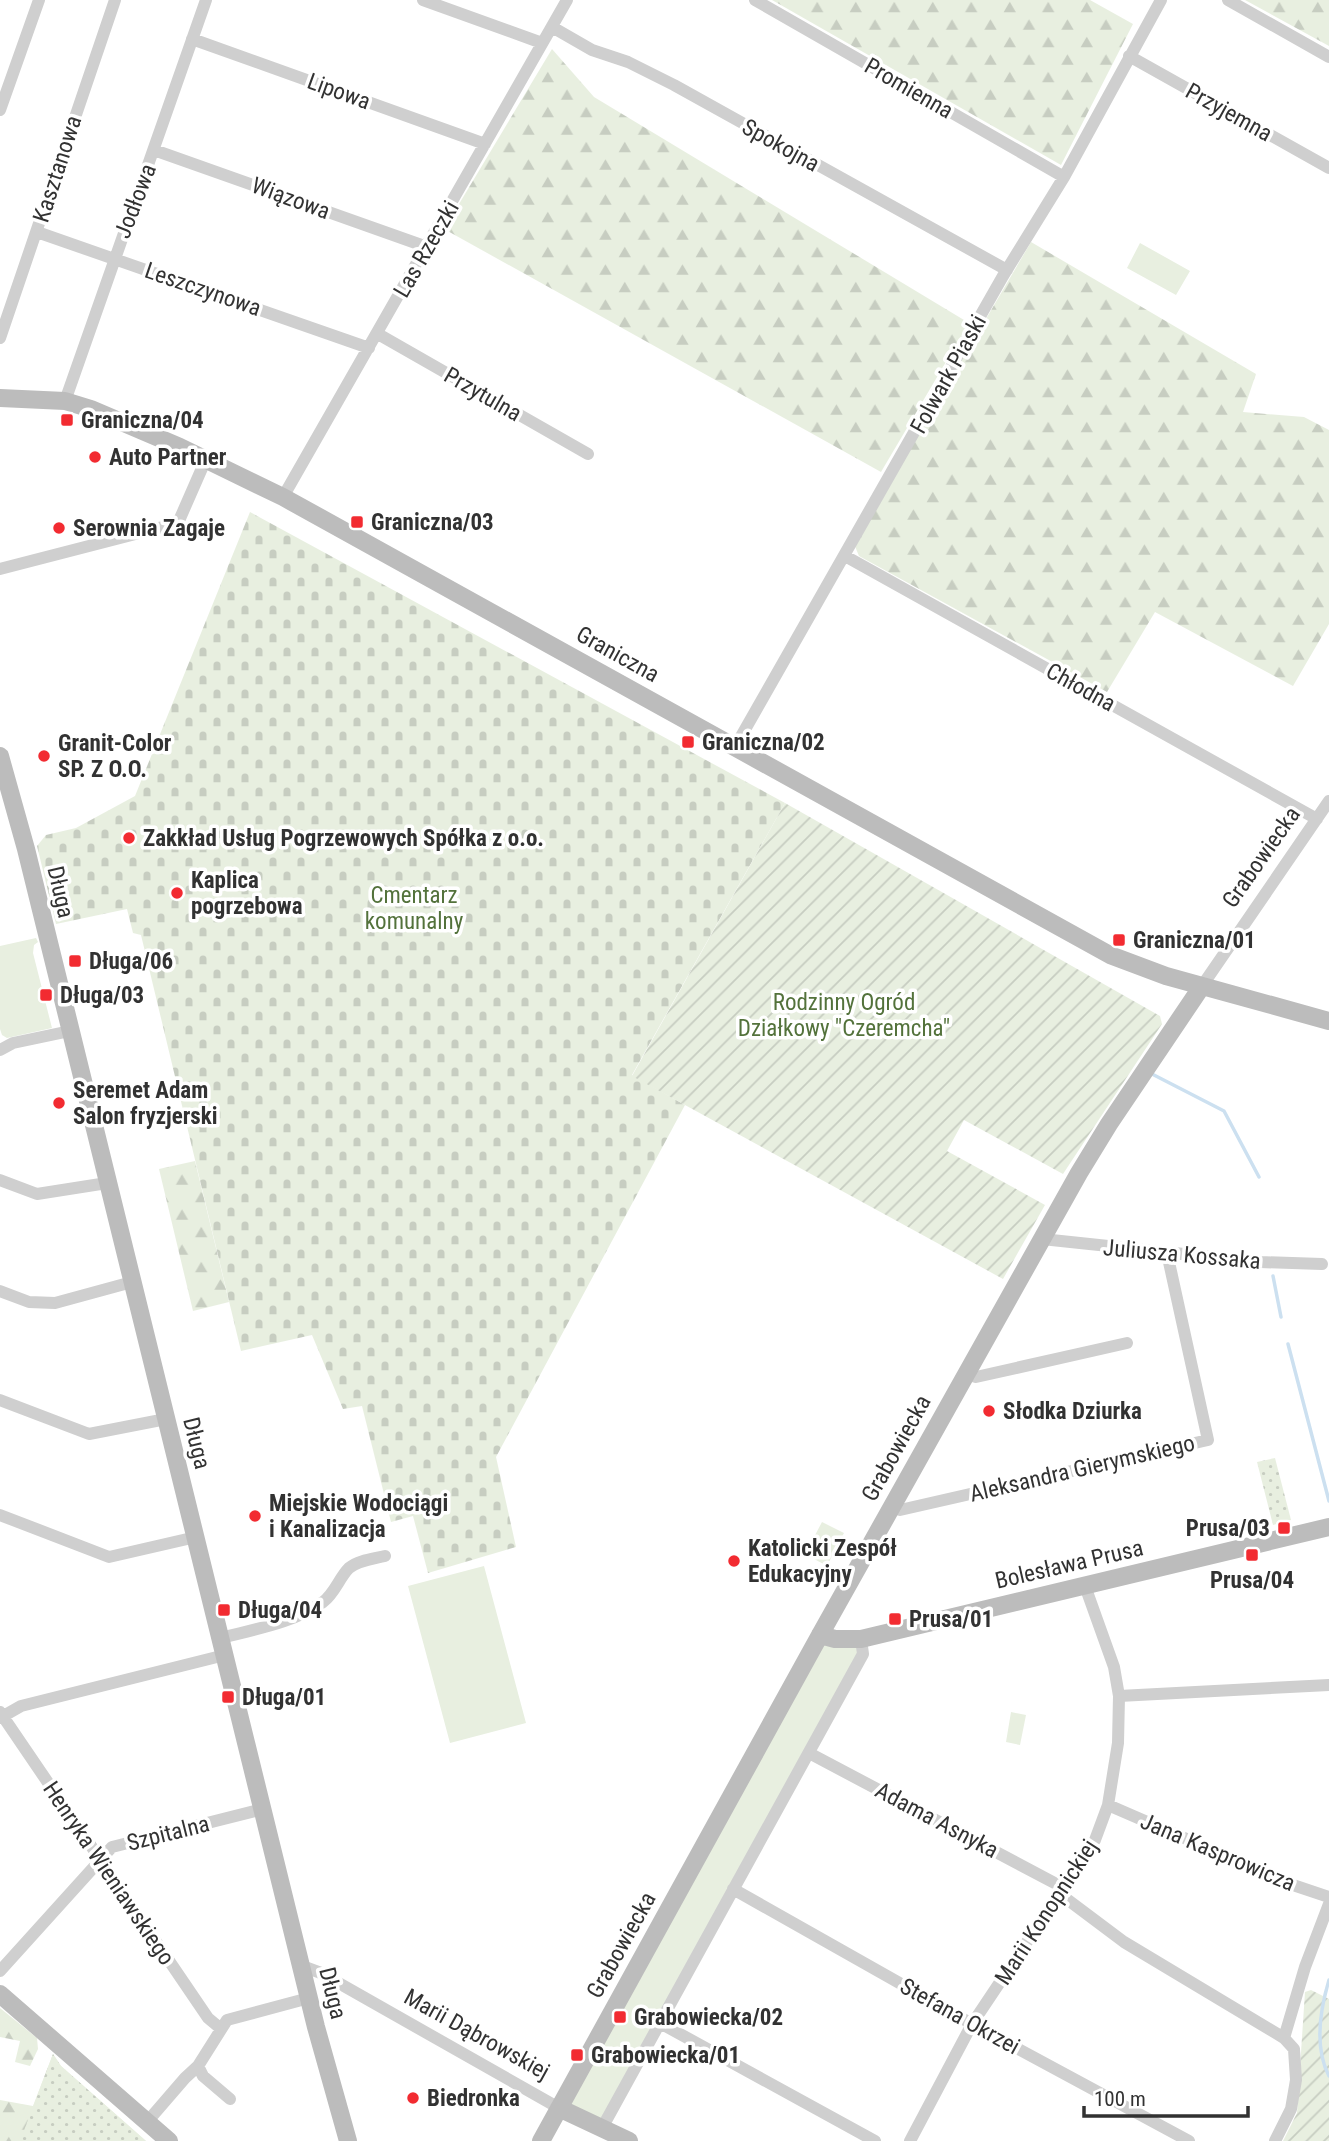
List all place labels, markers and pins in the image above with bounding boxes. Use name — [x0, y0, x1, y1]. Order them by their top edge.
place label: Graniczna/04 — [81, 407, 204, 434]
marker: Graniczna/04 — [59, 412, 75, 428]
place label: Auto Partner — [109, 444, 227, 471]
marker: Auto Partner — [87, 449, 103, 465]
place label: Graniczna/03 — [371, 509, 494, 536]
marker: Graniczna/03 — [349, 514, 365, 530]
place label: Serownia Zagaje — [73, 515, 225, 542]
marker: Serownia Zagaje — [51, 520, 67, 536]
place label: Graniczna/02 — [702, 729, 825, 756]
place label: Granit-Color SP. Z O.O. — [58, 730, 172, 783]
marker: Graniczna/02 — [680, 734, 696, 750]
marker: Granit-Color SP. Z O.O. — [36, 748, 52, 764]
place label: Zakkład Usług Pogrzewowych Spółka z o.o. — [143, 825, 544, 852]
marker: Zakkład Usług Pogrzewowych Spółka z o.o. — [121, 830, 137, 846]
place label: Kaplica pogrzebowa — [191, 867, 303, 920]
marker: Kaplica pogrzebowa — [169, 885, 185, 901]
place label: Graniczna/01 — [1133, 927, 1256, 954]
marker: Graniczna/01 — [1111, 932, 1127, 948]
place label: Długa/06 — [89, 948, 173, 975]
marker: Długa/06 — [67, 953, 83, 969]
place label: Długa/03 — [60, 982, 144, 1009]
marker: Długa/03 — [38, 987, 54, 1003]
place label: Seremet Adam Salon fryzjerski — [73, 1077, 218, 1130]
marker: Seremet Adam Salon fryzjerski — [51, 1095, 67, 1111]
place label: Słodka Dziurka — [1003, 1398, 1142, 1425]
marker: Słodka Dziurka — [981, 1403, 997, 1419]
place label: Miejskie Wodociągi i Kanalizacja — [269, 1490, 448, 1543]
marker: Miejskie Wodociągi i Kanalizacja — [247, 1508, 263, 1524]
place label: Prusa/03 — [1186, 1515, 1270, 1542]
marker: Prusa/03 — [1276, 1520, 1292, 1536]
place label: Katolicki Zespół Edukacyjny — [748, 1535, 897, 1588]
marker: Prusa/04 — [1244, 1547, 1260, 1563]
marker: Katolicki Zespół Edukacyjny — [726, 1553, 742, 1569]
place label: Prusa/04 — [1210, 1567, 1294, 1594]
place label: Długa/04 — [238, 1597, 322, 1624]
marker: Długa/04 — [216, 1602, 232, 1618]
place label: Prusa/01 — [909, 1606, 993, 1633]
marker: Prusa/01 — [887, 1611, 903, 1627]
place label: Długa/01 — [242, 1684, 326, 1711]
marker: Długa/01 — [220, 1689, 236, 1705]
place label: Grabowiecka/02 — [634, 2004, 783, 2031]
marker: Grabowiecka/02 — [612, 2009, 628, 2025]
place label: Grabowiecka/01 — [591, 2042, 740, 2069]
marker: Grabowiecka/01 — [569, 2047, 585, 2063]
place label: Biedronka — [427, 2085, 520, 2112]
marker: Biedronka — [405, 2090, 421, 2106]

